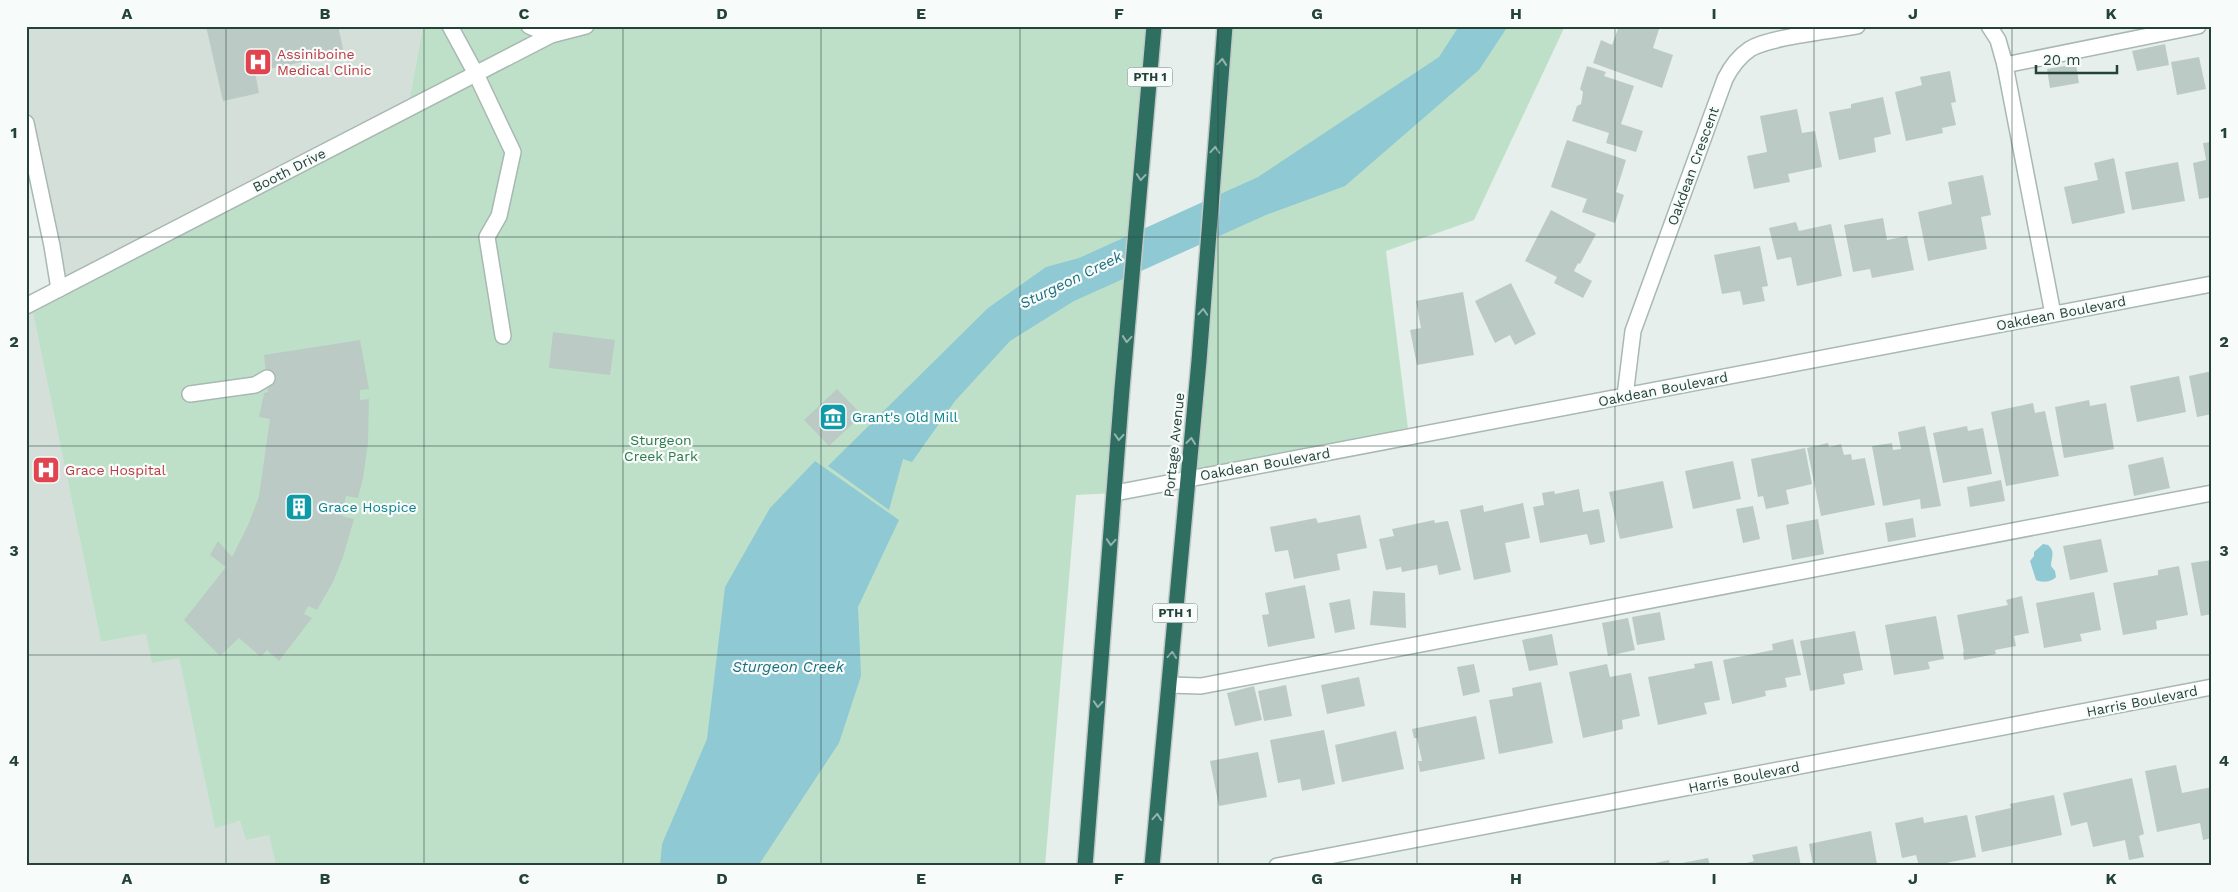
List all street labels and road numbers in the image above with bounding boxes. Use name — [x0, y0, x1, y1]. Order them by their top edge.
road number: PTH 1 — [1128, 68, 1172, 86]
street label: Oakdean Crescent — [1664, 104, 1722, 228]
street label: Booth Drive — [250, 145, 328, 195]
street label: Oakdean Boulevard — [1995, 293, 2127, 333]
street label: Oakdean Boulevard — [1597, 369, 1729, 409]
street label: Portage Avenue — [1161, 392, 1187, 498]
street label: Oakdean Boulevard — [1199, 445, 1331, 483]
road number: PTH 1 — [1152, 604, 1198, 622]
street label: Harris Boulevard — [2085, 682, 2199, 720]
street label: Harris Boulevard — [1687, 758, 1801, 796]

